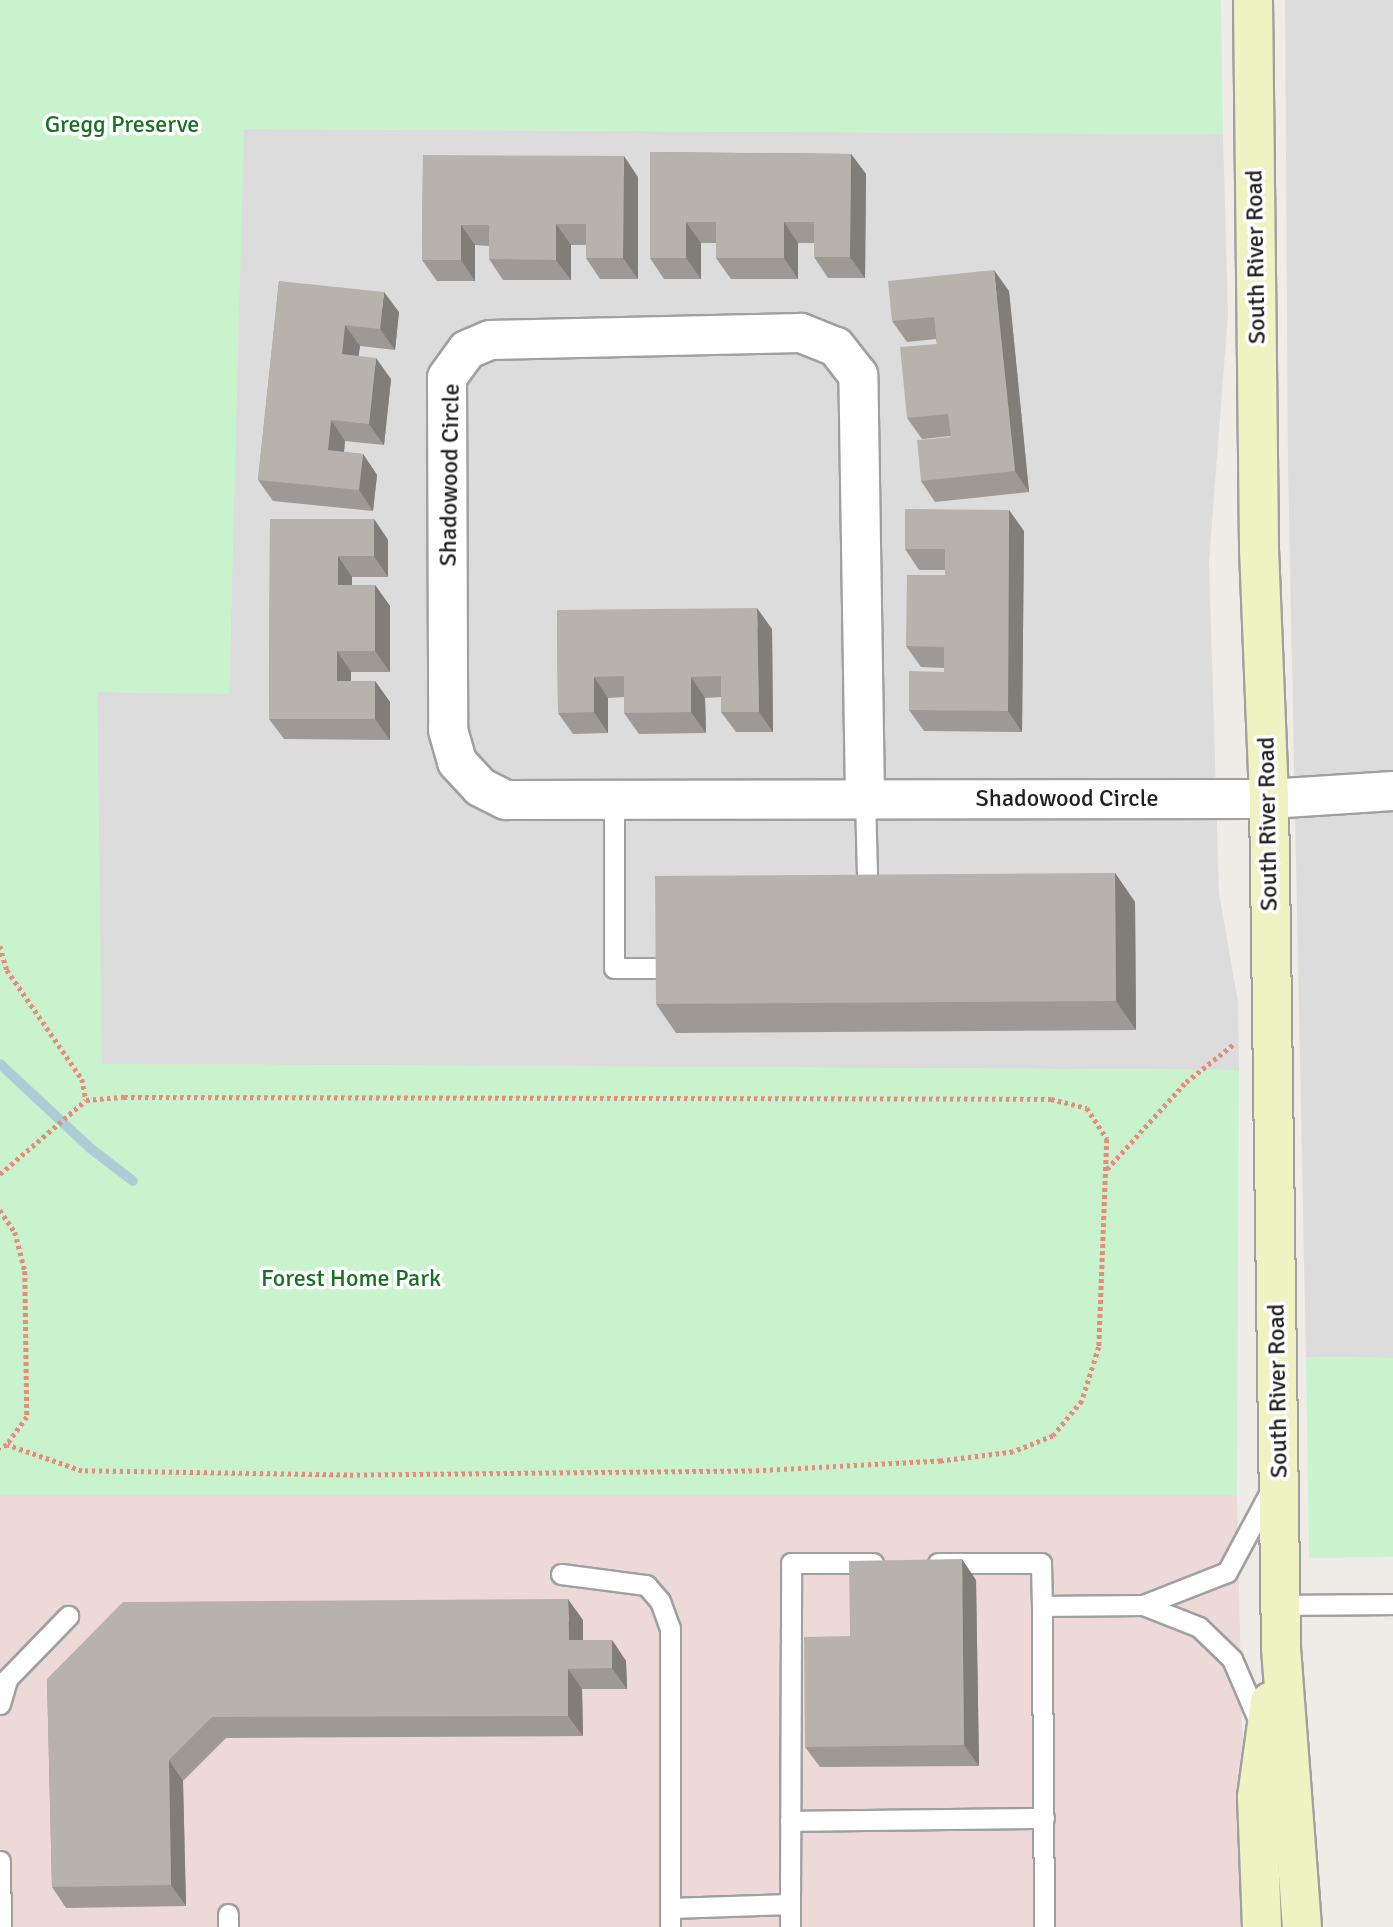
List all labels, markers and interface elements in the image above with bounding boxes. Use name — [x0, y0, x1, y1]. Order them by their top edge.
park label: Gregg Preserve — [45, 111, 199, 139]
street label: South River Road — [1240, 170, 1272, 344]
street label: Shadowood Circle — [434, 383, 466, 567]
street label: South River Road — [1252, 737, 1284, 911]
street label: Shadowood Circle — [976, 785, 1158, 813]
park label: Forest Home Park — [261, 1265, 441, 1293]
street label: South River Road — [1262, 1304, 1294, 1478]

